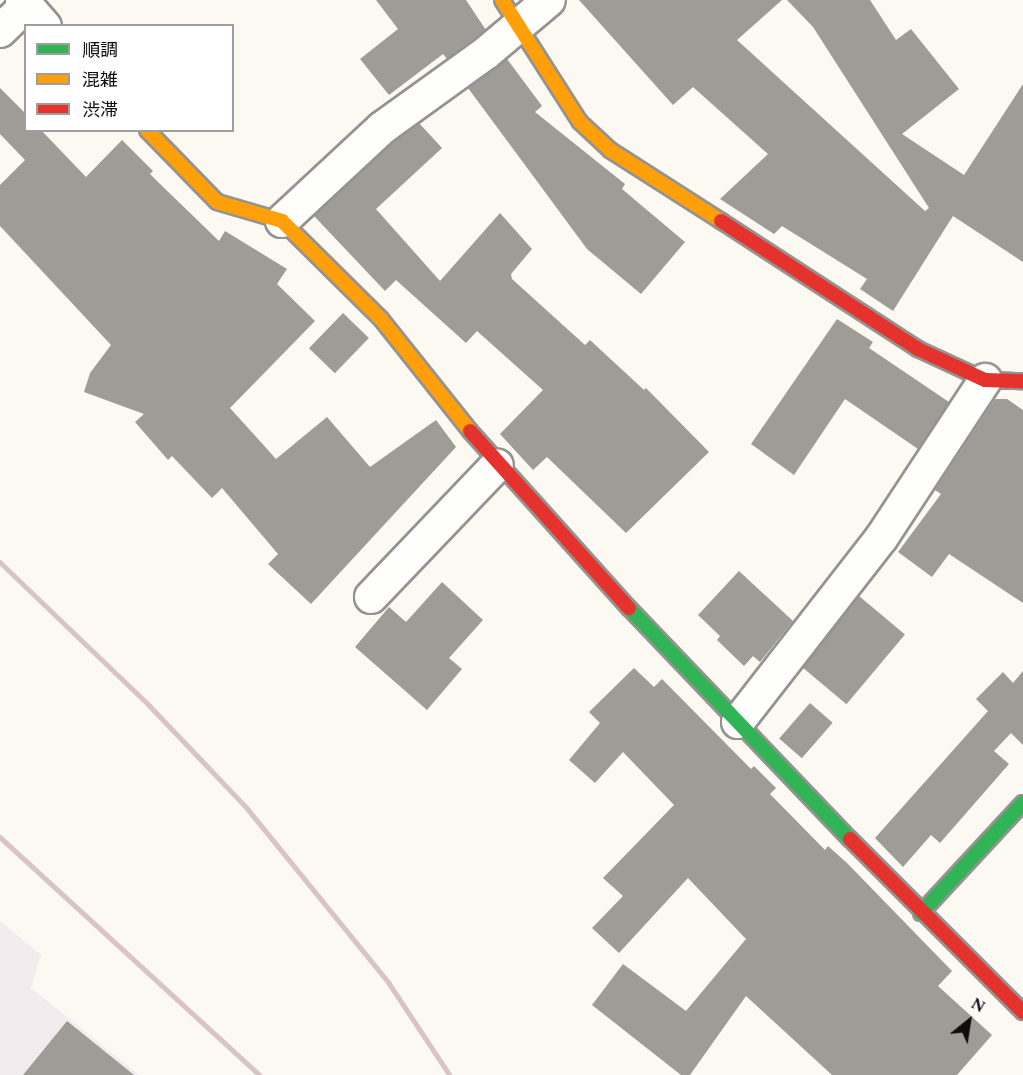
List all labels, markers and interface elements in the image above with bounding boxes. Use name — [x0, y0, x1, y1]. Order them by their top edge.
legend — [24, 24, 234, 132]
text: 順調 — [82, 37, 118, 64]
text: 混雑 — [82, 67, 118, 94]
text: 渋滞 — [82, 97, 118, 124]
north arrow — [939, 991, 999, 1051]
text: N — [966, 992, 990, 1019]

